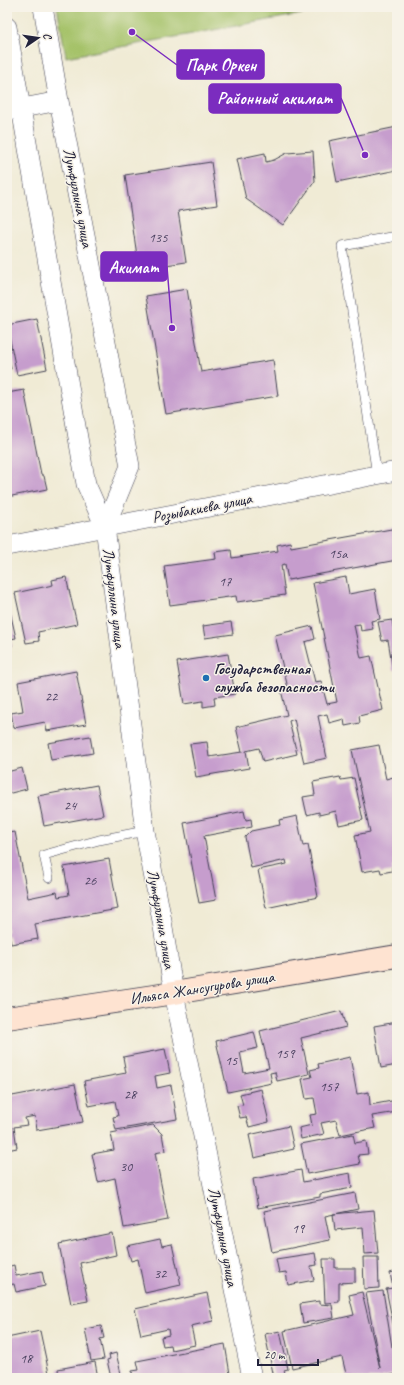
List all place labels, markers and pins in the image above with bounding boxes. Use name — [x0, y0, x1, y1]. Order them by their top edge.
callout: Парк Оркен — [177, 50, 264, 79]
callout: Районный акимат — [209, 84, 341, 113]
callout: Акимат — [101, 252, 167, 281]
place label: Государственная служба безопасности — [214, 659, 335, 697]
marker: Государственная служба безопасности — [201, 673, 211, 683]

